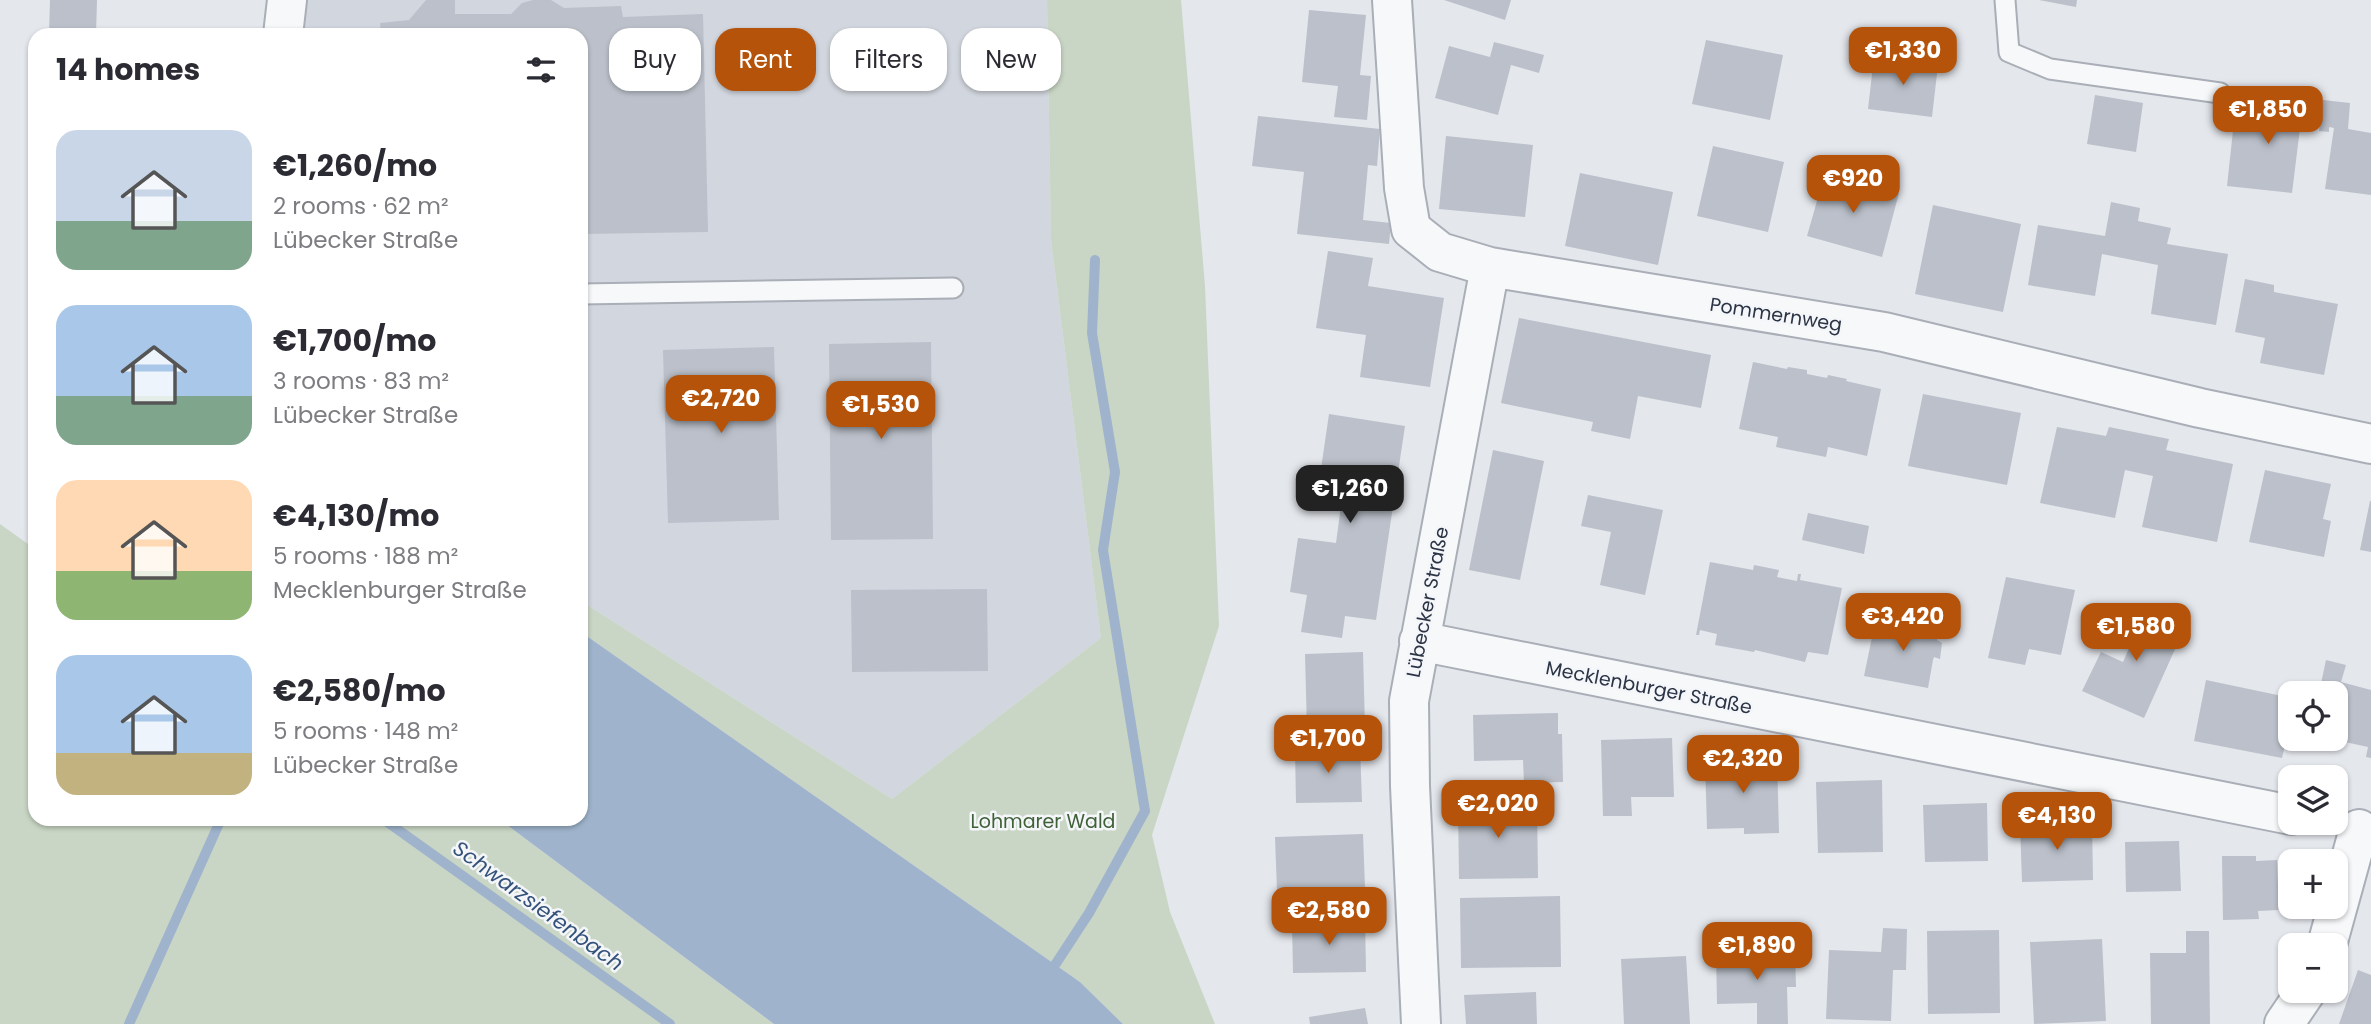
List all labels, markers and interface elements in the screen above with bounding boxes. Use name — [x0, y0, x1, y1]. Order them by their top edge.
chip: Buy — [609, 28, 701, 91]
chip: Rent — [715, 28, 816, 91]
chip: Filters — [830, 28, 947, 91]
chip: New — [961, 28, 1061, 91]
pin: €1,330 — [1846, 28, 1960, 87]
text: €1,330 — [1865, 34, 1941, 66]
text: 14 homes — [56, 48, 200, 91]
icon: filters — [522, 51, 560, 89]
pin: €1,850 — [2211, 86, 2325, 146]
text: €1,850 — [2229, 93, 2307, 125]
text: €1,260/mo — [273, 144, 437, 187]
pin: €920 — [1812, 156, 1894, 215]
icon: home — [112, 158, 196, 242]
text: €920 — [1823, 162, 1883, 194]
text: 2 rooms · 62 m² — [273, 190, 449, 222]
text: Lübecker Straße — [273, 224, 458, 256]
street label: Pommernweg — [1708, 291, 1844, 338]
text: €1,700/mo — [273, 319, 436, 362]
icon: home — [112, 333, 196, 417]
text: 3 rooms · 83 m² — [273, 365, 449, 397]
pin: €2,720 — [664, 376, 778, 435]
text: €2,720 — [682, 382, 760, 414]
pin: €1,530 — [824, 382, 938, 441]
text: €1,530 — [842, 388, 920, 420]
text: Lübecker Straße — [273, 399, 458, 431]
pin: €1,260 — [1293, 466, 1407, 525]
text: €1,260 — [1312, 472, 1388, 504]
text: €4,130/mo — [273, 494, 439, 537]
icon: home — [112, 508, 196, 592]
street label: Lübecker Straße — [1400, 524, 1455, 680]
text: 5 rooms · 188 m² — [273, 540, 458, 572]
text: Mecklenburger Straße — [273, 574, 527, 606]
pin: €3,420 — [1846, 594, 1960, 653]
text: €3,420 — [1862, 600, 1944, 632]
pin: €1,580 — [2079, 604, 2193, 663]
text: €1,580 — [2097, 610, 2175, 642]
street label: Mecklenburger Straße — [1543, 654, 1754, 721]
text: €2,580/mo — [273, 669, 446, 712]
map controls — [2278, 681, 2348, 1003]
button: locate — [2278, 681, 2348, 751]
icon: home — [112, 683, 196, 767]
text: 5 rooms · 148 m² — [273, 715, 458, 747]
pin: €1,700 — [1271, 716, 1385, 775]
text: €1,700 — [1290, 722, 1366, 754]
pin: €2,320 — [1686, 736, 1800, 795]
text: €2,320 — [1703, 742, 1783, 774]
text: Lübecker Straße — [273, 749, 458, 781]
button: layers — [2278, 765, 2348, 835]
pin: €2,020 — [1441, 780, 1555, 840]
text: €2,020 — [1457, 787, 1539, 819]
pin: €4,130 — [2000, 792, 2114, 852]
text: €4,130 — [2018, 799, 2096, 831]
park label: Lohmarer Wald — [971, 808, 1115, 835]
water label: Schwarzsiefenbach — [447, 834, 629, 977]
button: + — [2278, 849, 2348, 919]
pin: €2,580 — [1272, 888, 1386, 947]
text: €2,580 — [1288, 894, 1370, 926]
pin: €1,890 — [1700, 922, 1814, 982]
text: €1,890 — [1718, 929, 1796, 961]
button: − — [2278, 933, 2348, 1003]

